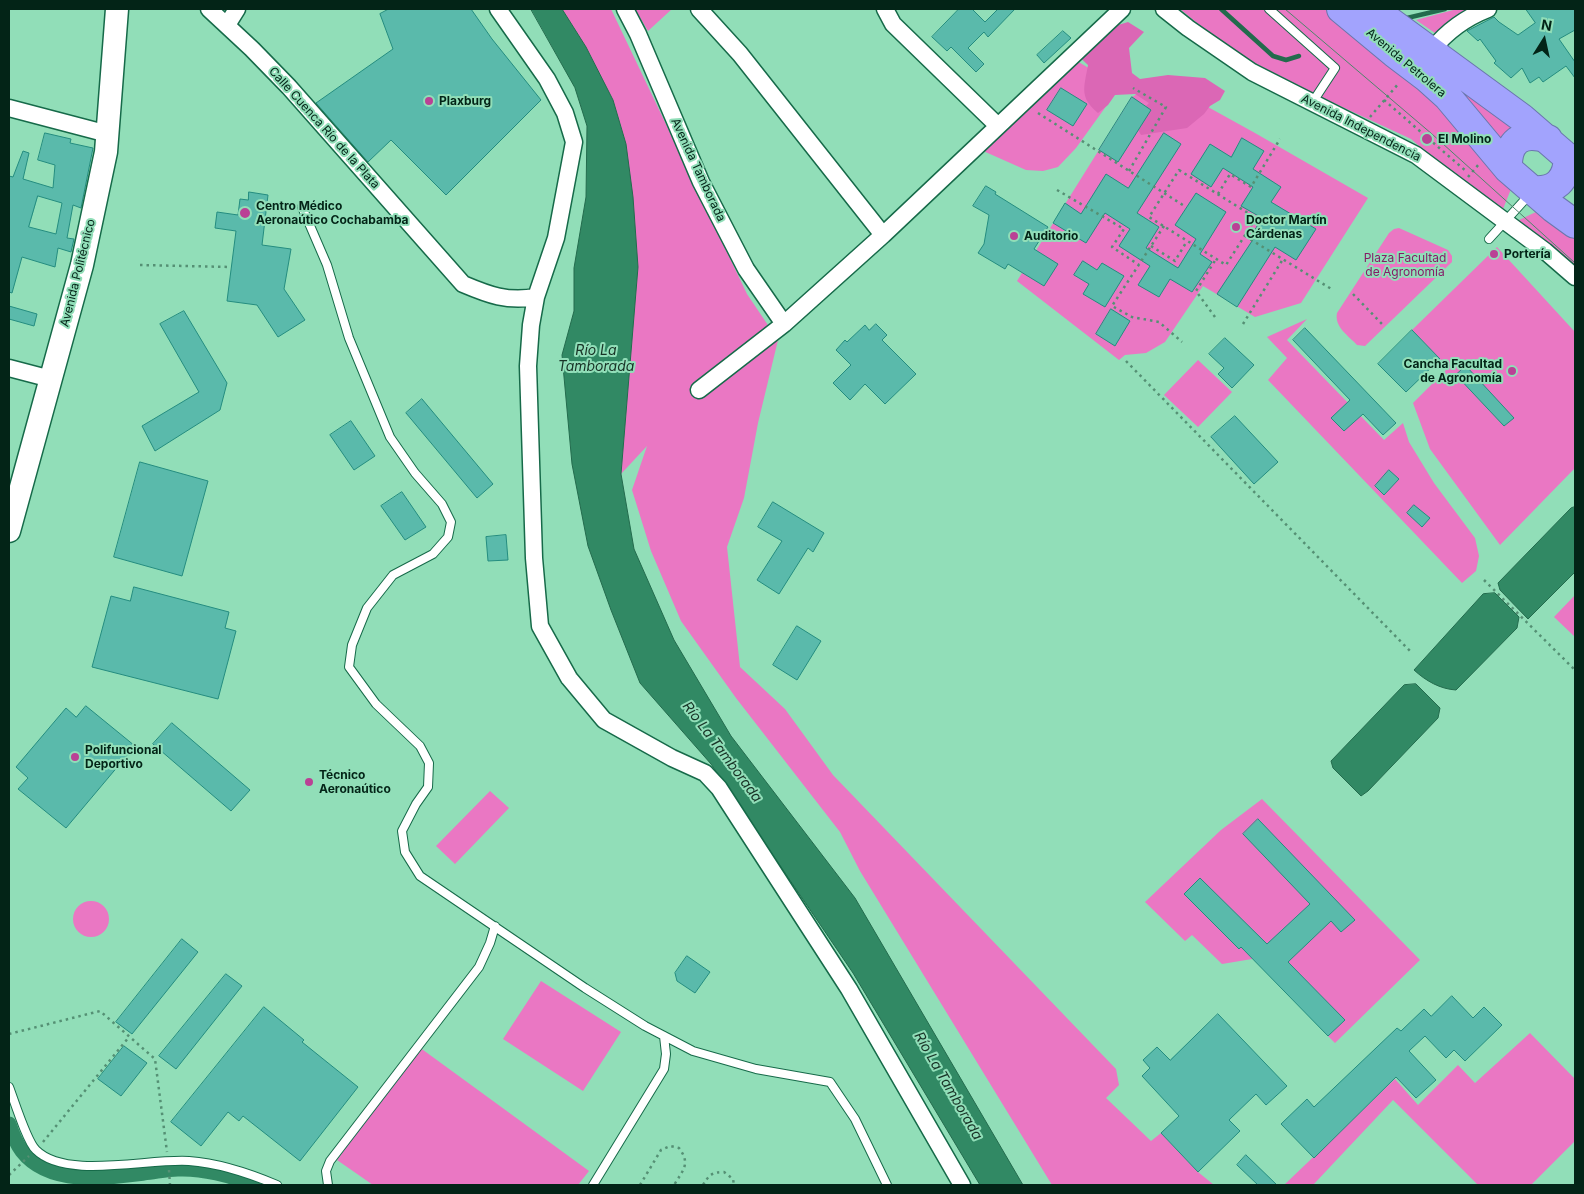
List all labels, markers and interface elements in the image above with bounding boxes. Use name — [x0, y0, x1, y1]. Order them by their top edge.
north arrow — [1519, 15, 1569, 65]
text: N — [1540, 15, 1553, 34]
street label: Avenida Petrolera — [1363, 25, 1449, 101]
street label: Calle Cuenca Río de la Plata — [266, 64, 382, 192]
street label: Avenida Independencia — [1299, 92, 1423, 164]
place label: Plaxburg — [439, 94, 491, 108]
marker: Plaxburg — [423, 95, 435, 107]
street label: Avenida Tamborada — [668, 116, 728, 224]
marker: El Molino — [1420, 132, 1434, 146]
place label: El Molino — [1438, 132, 1491, 146]
place label: Centro Médico Aeronaútico Cochabamba — [256, 199, 409, 227]
marker: Centro Médico Aeronaútico Cochabamba — [238, 206, 252, 220]
place label: Doctor Martín Cárdenas — [1246, 213, 1327, 241]
street label: Avenida Politécnico — [58, 218, 98, 328]
marker: Doctor Martín Cárdenas — [1230, 221, 1242, 233]
place label: Auditorio — [1024, 229, 1078, 243]
marker: Auditorio — [1008, 230, 1020, 242]
place label: Portería — [1504, 247, 1551, 261]
marker: Portería — [1488, 248, 1500, 260]
park label: Plaza Facultad de Agronomía — [1364, 251, 1446, 279]
water label: Río La Tamborada — [558, 343, 634, 376]
place label: Cancha Facultad de Agronomía — [1404, 357, 1502, 385]
marker: Cancha Facultad de Agronomía — [1506, 365, 1518, 377]
water label: Río La Tamborada — [679, 698, 765, 806]
place label: Polifuncional Deportivo — [85, 743, 162, 771]
marker: Polifuncional Deportivo — [69, 751, 81, 763]
place label: Técnico Aeronaútico — [319, 768, 391, 796]
marker: Técnico Aeronaútico — [303, 776, 315, 788]
water label: Río La Tamborada — [910, 1029, 986, 1143]

